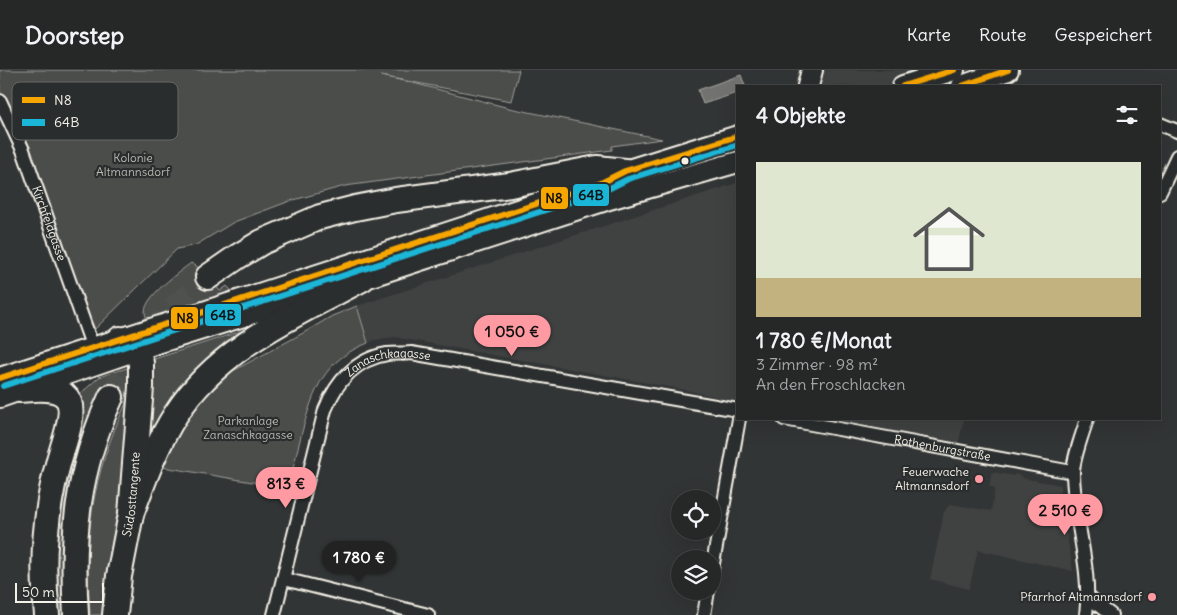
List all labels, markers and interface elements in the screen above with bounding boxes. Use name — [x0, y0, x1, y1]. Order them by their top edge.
text: Doorstep — [25, 20, 124, 50]
text: Karte — [907, 23, 951, 46]
text: Route — [979, 23, 1026, 46]
text: Gespeichert — [1054, 23, 1152, 46]
legend — [12, 82, 178, 140]
text: N8 — [54, 91, 72, 109]
icon: filters — [1113, 101, 1141, 129]
text: 4 Objekte — [756, 102, 846, 129]
text: 64B — [54, 113, 79, 131]
park label: Kolonie Altmannsdorf — [96, 150, 171, 179]
unlabelled marker — [680, 156, 690, 166]
line badge: 64B — [572, 183, 610, 207]
street label: Kirchfeldgasse — [29, 184, 70, 263]
line badge: N8 — [540, 186, 569, 210]
text: 64B — [578, 186, 604, 204]
text: N8 — [545, 189, 563, 207]
icon: home — [904, 194, 994, 284]
line badge: 64B — [204, 303, 242, 327]
line badge: N8 — [170, 306, 199, 330]
text: 64B — [210, 306, 236, 324]
text: N8 — [176, 309, 194, 327]
pin: 1 050 € — [466, 314, 558, 357]
text: 1 050 € — [485, 321, 539, 341]
text: 1 780 €/Monat — [756, 327, 892, 354]
street label: Zanaschkagasse — [342, 345, 432, 380]
text: 3 Zimmer · 98 m² — [756, 354, 878, 374]
text: An den Froschlacken — [756, 374, 906, 394]
park label: Parkanlage Zanaschkagasse — [203, 413, 293, 442]
street label: Rothenburgstraße — [893, 431, 992, 464]
street label: Südosttangente — [119, 451, 143, 538]
place label: Feuerwache Altmannsdorf — [895, 464, 970, 493]
pin: 813 € — [251, 466, 321, 509]
text: 813 € — [267, 473, 305, 493]
marker: Feuerwache Altmannsdorf — [973, 473, 985, 485]
map controls — [671, 490, 721, 600]
button: locate — [671, 490, 721, 540]
pin: 2 510 € — [1019, 494, 1111, 536]
text: 2 510 € — [1039, 500, 1091, 520]
pin: 1 780 € — [313, 540, 405, 583]
text: 1 780 € — [333, 547, 385, 567]
button: layers — [671, 550, 721, 600]
scale bar — [15, 580, 104, 603]
text: 50 m — [22, 583, 55, 601]
place label: Pfarrhof Altmannsdorf — [1020, 589, 1143, 604]
marker: Pfarrhof Altmannsdorf — [1146, 591, 1158, 603]

